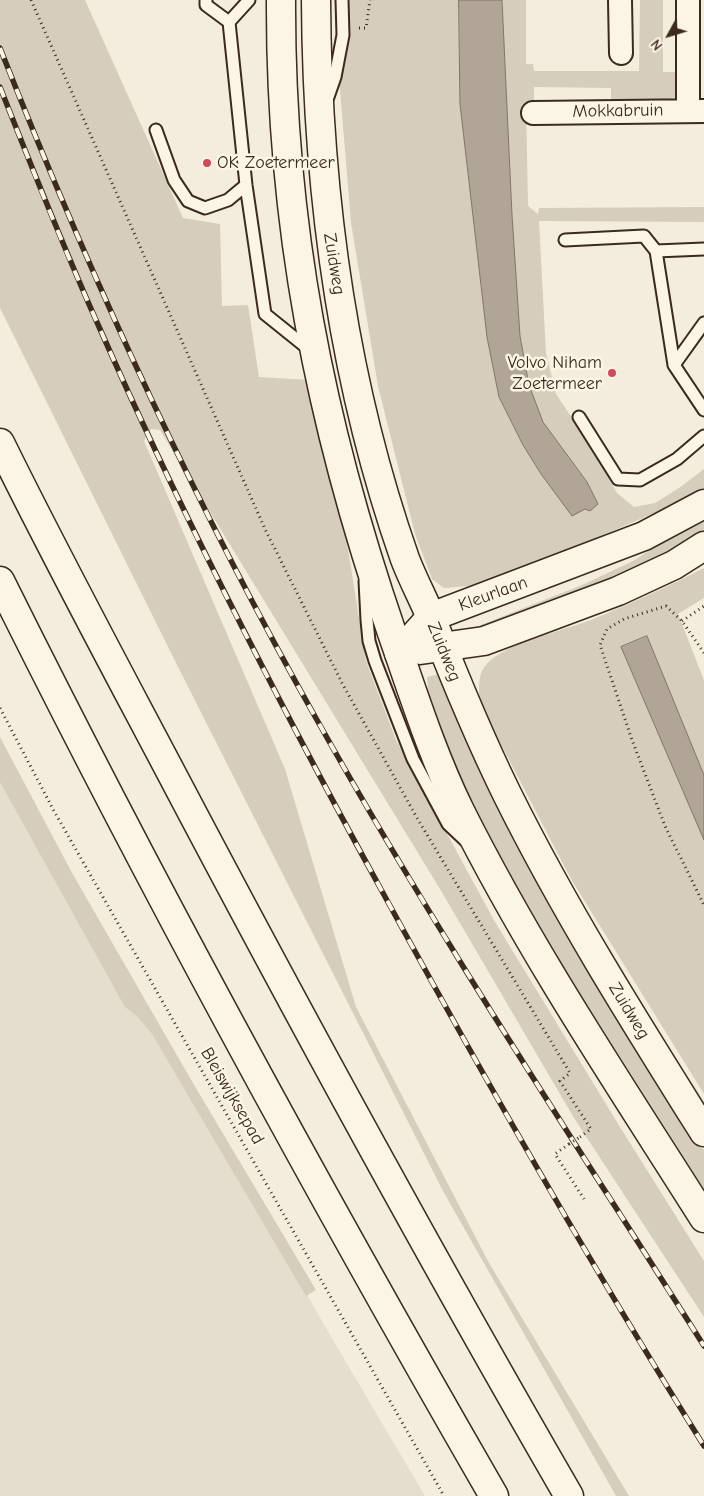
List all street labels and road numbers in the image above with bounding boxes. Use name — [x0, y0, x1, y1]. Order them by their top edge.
street label: Mokkabruin — [572, 99, 664, 123]
street label: Zuidweg — [318, 232, 350, 296]
street label: Kleurlaan — [456, 572, 530, 616]
street label: Zuidweg — [422, 619, 466, 685]
street label: Zuidweg — [604, 979, 654, 1043]
street label: Bleiswijksepad — [196, 1044, 268, 1148]

